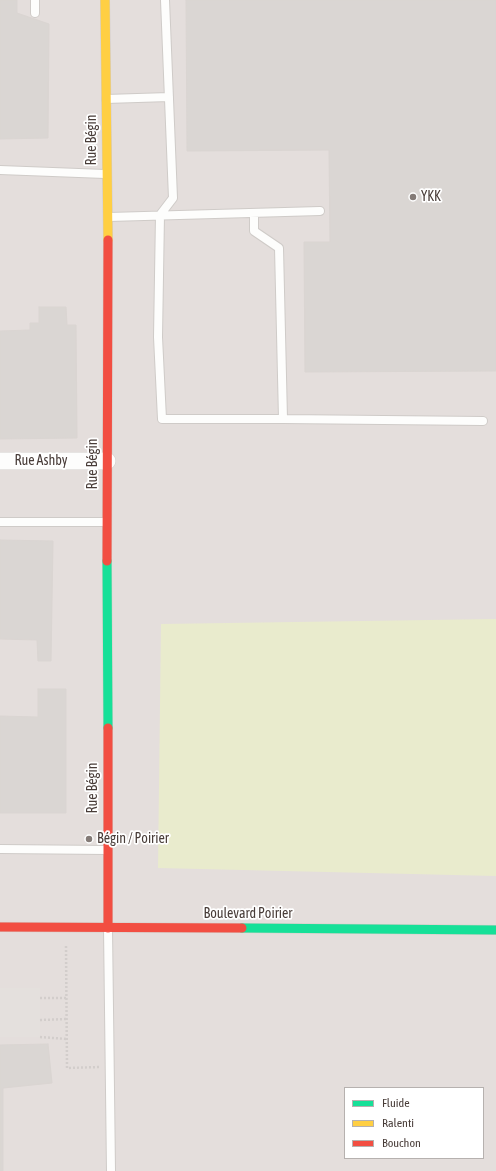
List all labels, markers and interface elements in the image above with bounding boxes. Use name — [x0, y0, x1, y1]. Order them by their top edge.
street label: Rue Bégin — [84, 114, 100, 166]
place label: YKK — [421, 189, 441, 205]
marker: YKK — [408, 192, 418, 202]
street label: Rue Bégin — [85, 438, 101, 490]
street label: Rue Ashby — [15, 453, 67, 469]
street label: Rue Bégin — [85, 762, 101, 814]
place label: Bégin / Poirier — [97, 831, 169, 847]
marker: Bégin / Poirier — [84, 834, 94, 844]
street label: Boulevard Poirier — [204, 906, 292, 922]
legend — [344, 1087, 484, 1159]
text: Fluide — [382, 1096, 410, 1110]
text: Ralenti — [382, 1116, 414, 1130]
text: Bouchon — [382, 1136, 421, 1150]

